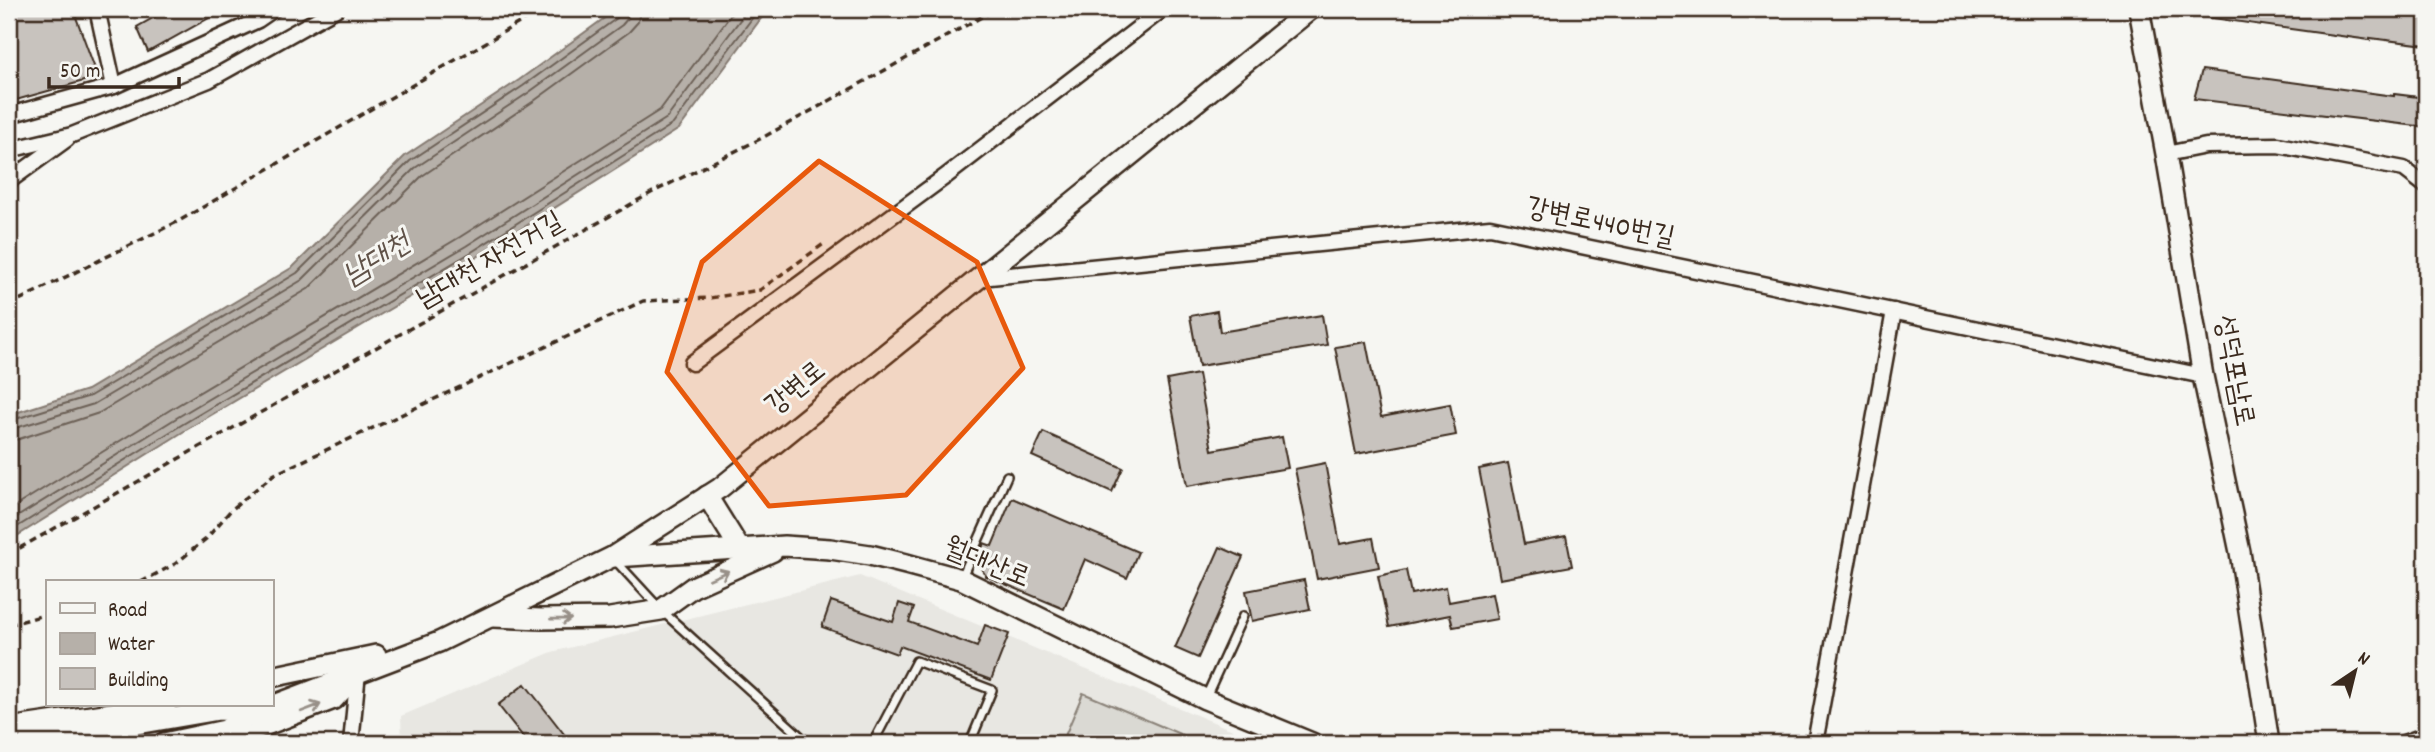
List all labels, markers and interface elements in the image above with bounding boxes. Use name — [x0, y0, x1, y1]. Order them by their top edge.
scale bar — [49, 46, 178, 90]
text: 50 m — [60, 58, 100, 88]
street label: 강변로440번길 — [1522, 190, 1678, 260]
street label: 남대천 자전거길 — [410, 204, 572, 320]
water label: 남대천 — [336, 222, 423, 298]
street label: 성덕포남로 — [2202, 312, 2262, 430]
street label: 강변로 — [758, 353, 836, 427]
street label: 월대산로 — [937, 530, 1035, 600]
one-way arrow — [708, 568, 730, 581]
legend — [46, 580, 273, 706]
text: Road — [108, 597, 147, 627]
one-way arrow — [549, 612, 572, 625]
text: Water — [108, 631, 155, 661]
north arrow — [2320, 636, 2390, 706]
text: N — [2351, 646, 2374, 674]
text: Building — [108, 667, 168, 697]
one-way arrow — [300, 700, 322, 713]

